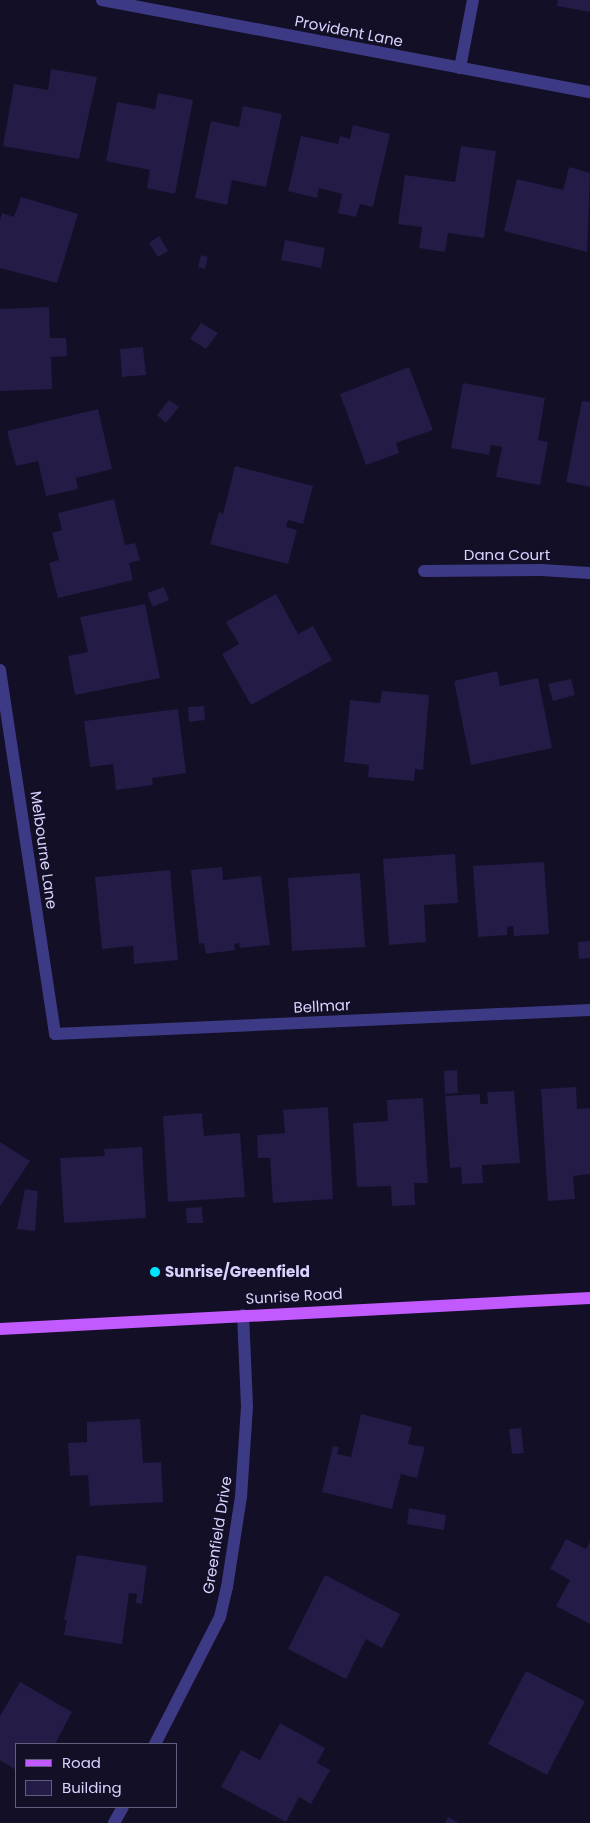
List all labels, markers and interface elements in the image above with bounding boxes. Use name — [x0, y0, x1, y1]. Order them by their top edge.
street label: Provident Lane — [293, 12, 405, 50]
street label: Dana Court — [464, 546, 550, 564]
street label: Melbourne Lane — [27, 790, 61, 910]
street label: Bellmar — [293, 996, 351, 1016]
place label: Sunrise/Greenfield — [165, 1263, 310, 1281]
marker: Sunrise/Greenfield — [149, 1266, 161, 1278]
street label: Sunrise Road — [245, 1284, 343, 1308]
street label: Greenfield Drive — [199, 1475, 235, 1595]
legend — [15, 1743, 178, 1808]
text: Road — [62, 1752, 101, 1773]
text: Building — [62, 1777, 122, 1798]

